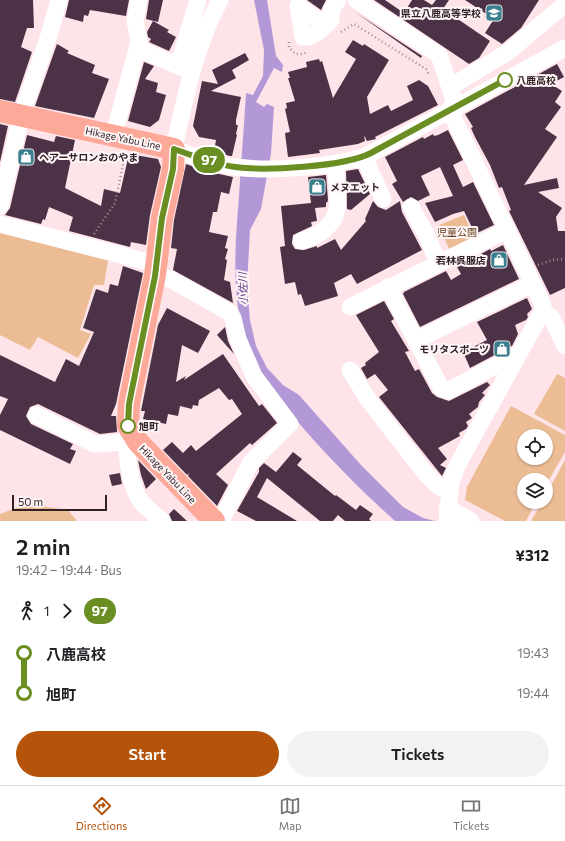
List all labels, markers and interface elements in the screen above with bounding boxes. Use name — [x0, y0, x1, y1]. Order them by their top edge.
school or university icon: 県立八鹿高等学校 — [484, 3, 504, 23]
place label: 県立八鹿高等学校 — [401, 7, 481, 19]
marker: 八鹿高校 — [497, 72, 513, 88]
place label: 八鹿高校 — [516, 74, 556, 86]
street label: Hikage Yabu Line — [84, 124, 162, 152]
shop icon: ヘアーサロンおのやま — [16, 147, 36, 167]
line badge: 97 — [191, 147, 227, 173]
place label: ヘアーサロンおのやま — [39, 151, 138, 163]
text: 97 — [201, 151, 217, 168]
shop icon: メヌエット — [307, 177, 327, 197]
place label: メヌエット — [330, 181, 380, 193]
park label: 児童公園 — [437, 226, 477, 238]
shop icon: 若林呉服店 — [489, 250, 509, 270]
place label: 若林呉服店 — [435, 254, 486, 266]
water label: 小佐川 — [235, 271, 250, 306]
shop icon: モリタスポーツ — [492, 339, 512, 359]
place label: モリタスポーツ — [419, 343, 489, 355]
marker: 旭町 — [120, 418, 136, 434]
place label: 旭町 — [138, 420, 159, 432]
map controls — [517, 429, 553, 509]
button: locate — [517, 429, 553, 465]
street label: Hikage Yabu Line — [137, 442, 199, 506]
button: layers — [517, 473, 553, 509]
scale bar — [12, 493, 107, 512]
text: 50 m — [18, 495, 43, 508]
text: 2 min — [16, 533, 70, 560]
text: ¥312 — [515, 546, 549, 564]
text: 19:42 – 19:44 · Bus — [16, 562, 122, 578]
icon: walk — [16, 600, 38, 622]
icon: forward — [56, 600, 78, 622]
text: 97 — [92, 602, 108, 619]
text: 1 — [44, 603, 50, 619]
text: 八鹿高校 — [46, 645, 106, 663]
text: 19:43 — [517, 645, 549, 661]
text: 旭町 — [46, 685, 76, 703]
text: 19:44 — [517, 685, 549, 701]
button: Start — [16, 731, 279, 777]
button: Tickets — [287, 731, 549, 777]
tab: Directions — [76, 795, 127, 832]
tab: Map — [279, 795, 301, 832]
tab: Tickets — [453, 795, 489, 832]

